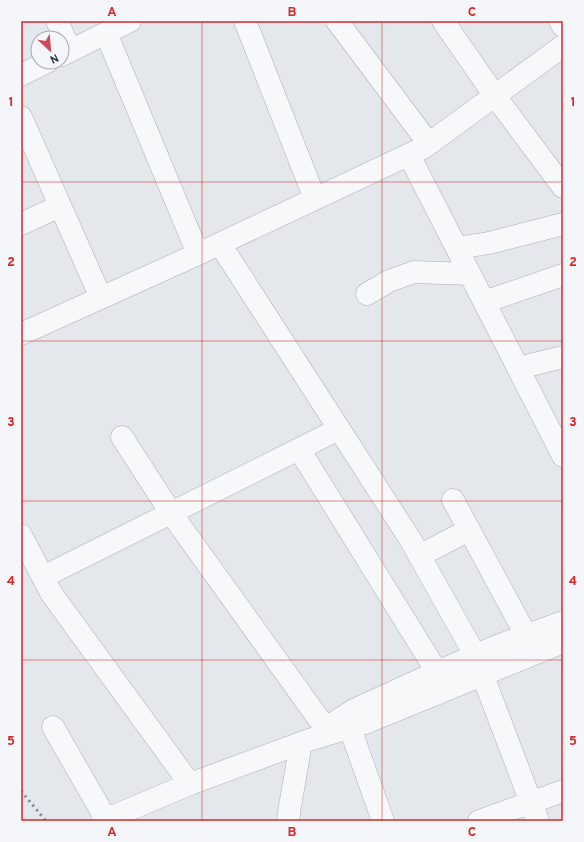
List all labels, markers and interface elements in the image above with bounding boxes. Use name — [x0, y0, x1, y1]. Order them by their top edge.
text: A — [107, 5, 117, 21]
text: B — [288, 5, 297, 21]
text: C — [468, 5, 476, 21]
north arrow — [30, 30, 70, 70]
text: N — [47, 50, 61, 66]
text: 1 — [8, 95, 14, 111]
text: 1 — [570, 95, 576, 111]
text: 2 — [7, 255, 15, 271]
text: 2 — [569, 255, 577, 271]
text: 3 — [7, 415, 15, 431]
text: 3 — [569, 415, 577, 431]
text: 4 — [7, 574, 15, 590]
text: 4 — [569, 574, 577, 590]
text: 5 — [7, 734, 15, 750]
text: 5 — [569, 734, 577, 750]
text: A — [107, 825, 117, 841]
text: B — [288, 825, 297, 841]
text: C — [468, 825, 476, 841]

